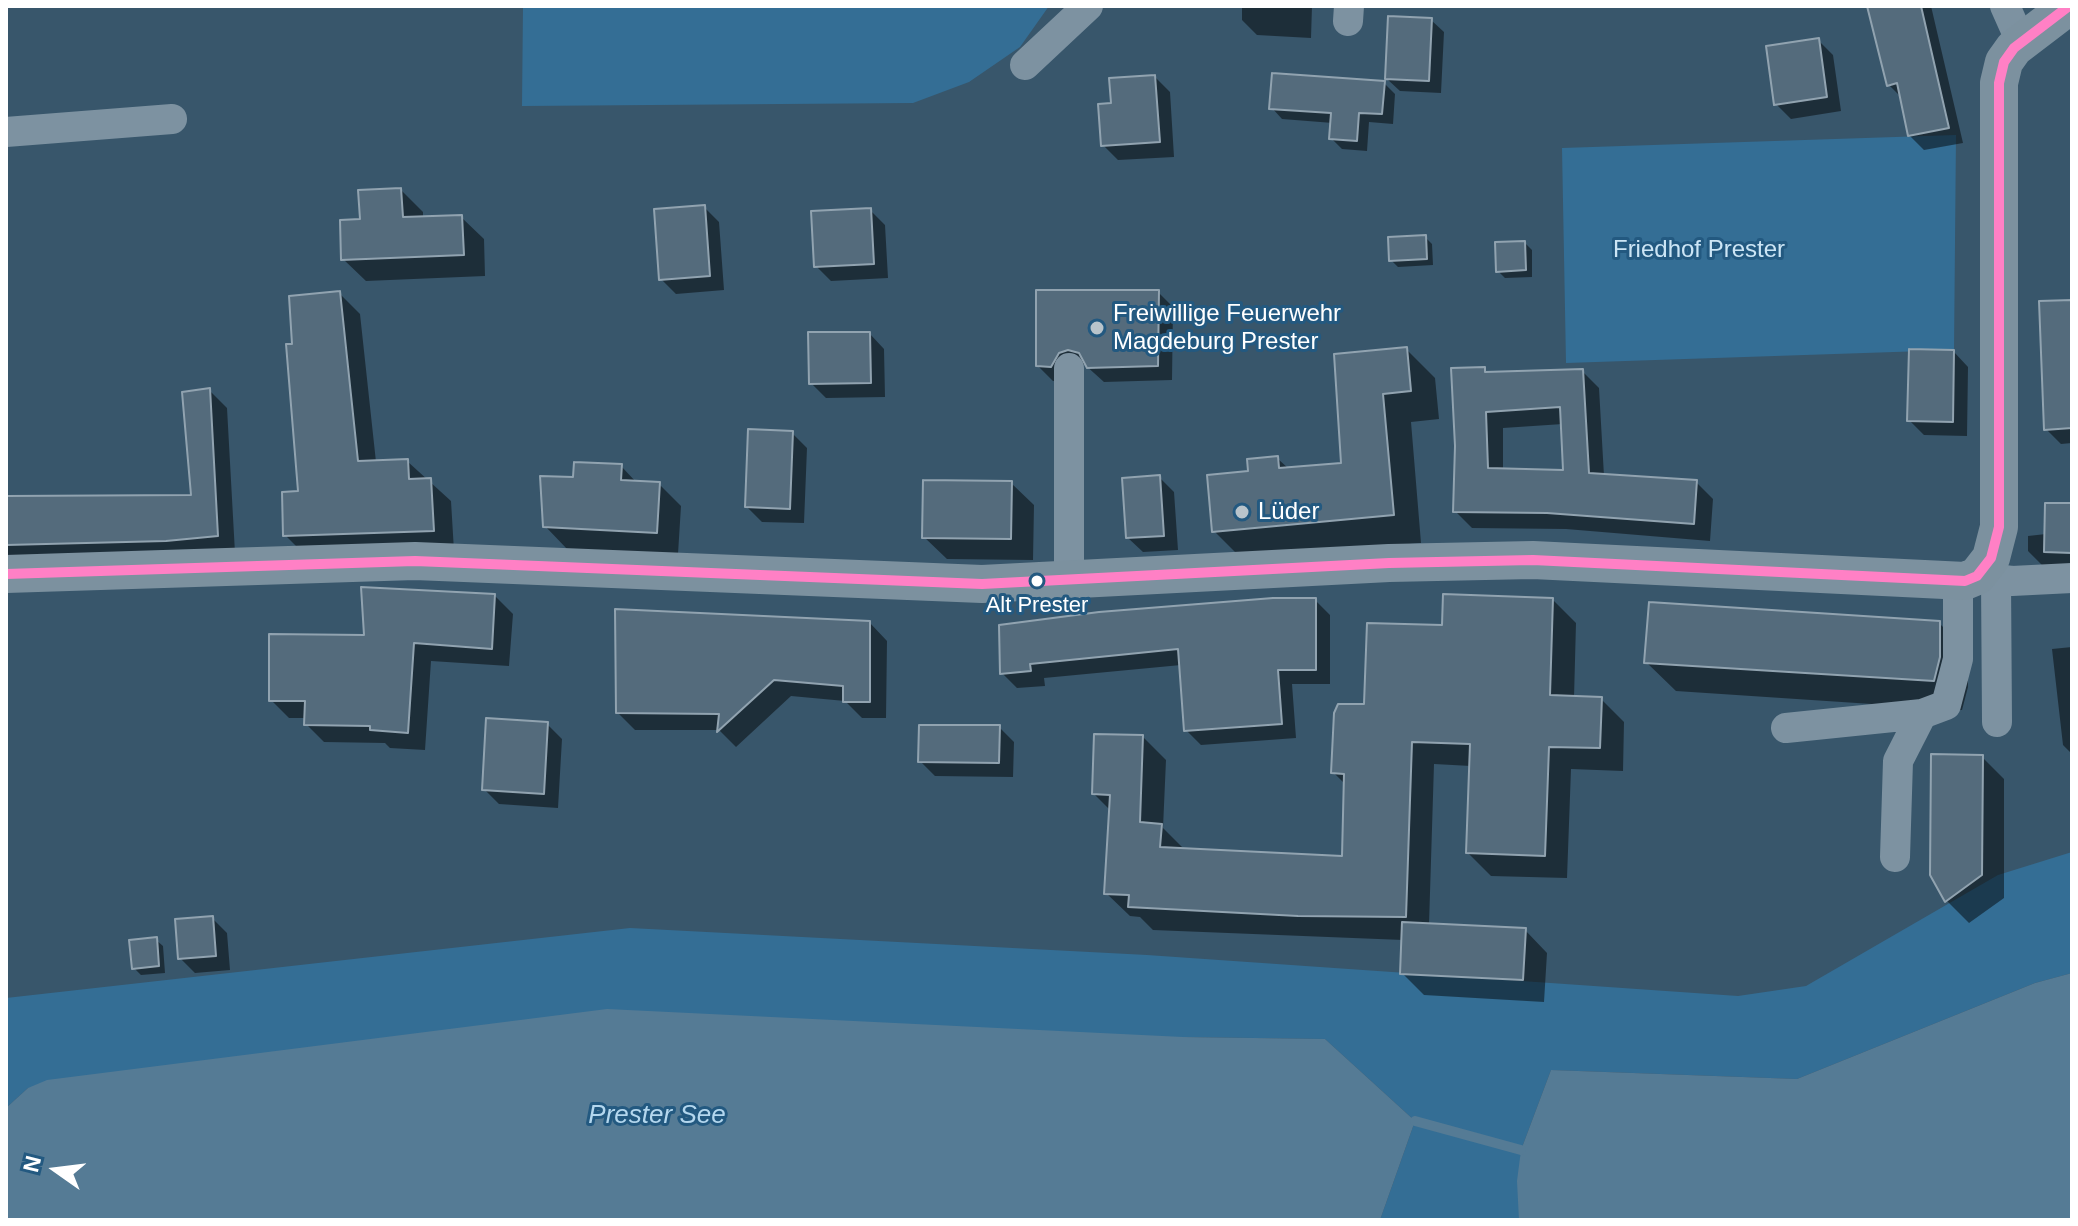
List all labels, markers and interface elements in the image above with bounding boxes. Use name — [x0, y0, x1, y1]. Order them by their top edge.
park label: Friedhof Prester — [1613, 236, 1785, 264]
place label: Freiwillige Feuerwehr Magdeburg Prester — [1113, 300, 1341, 356]
marker: Freiwillige Feuerwehr Magdeburg Prester — [1088, 319, 1106, 337]
place label: Lüder — [1258, 498, 1319, 526]
marker: Lüder — [1233, 503, 1251, 521]
marker: Alt Prester — [1029, 573, 1045, 589]
place label: Alt Prester — [986, 593, 1088, 619]
water label: Prester See — [588, 1100, 726, 1132]
north arrow — [16, 1130, 96, 1210]
text: N — [18, 1153, 46, 1175]

